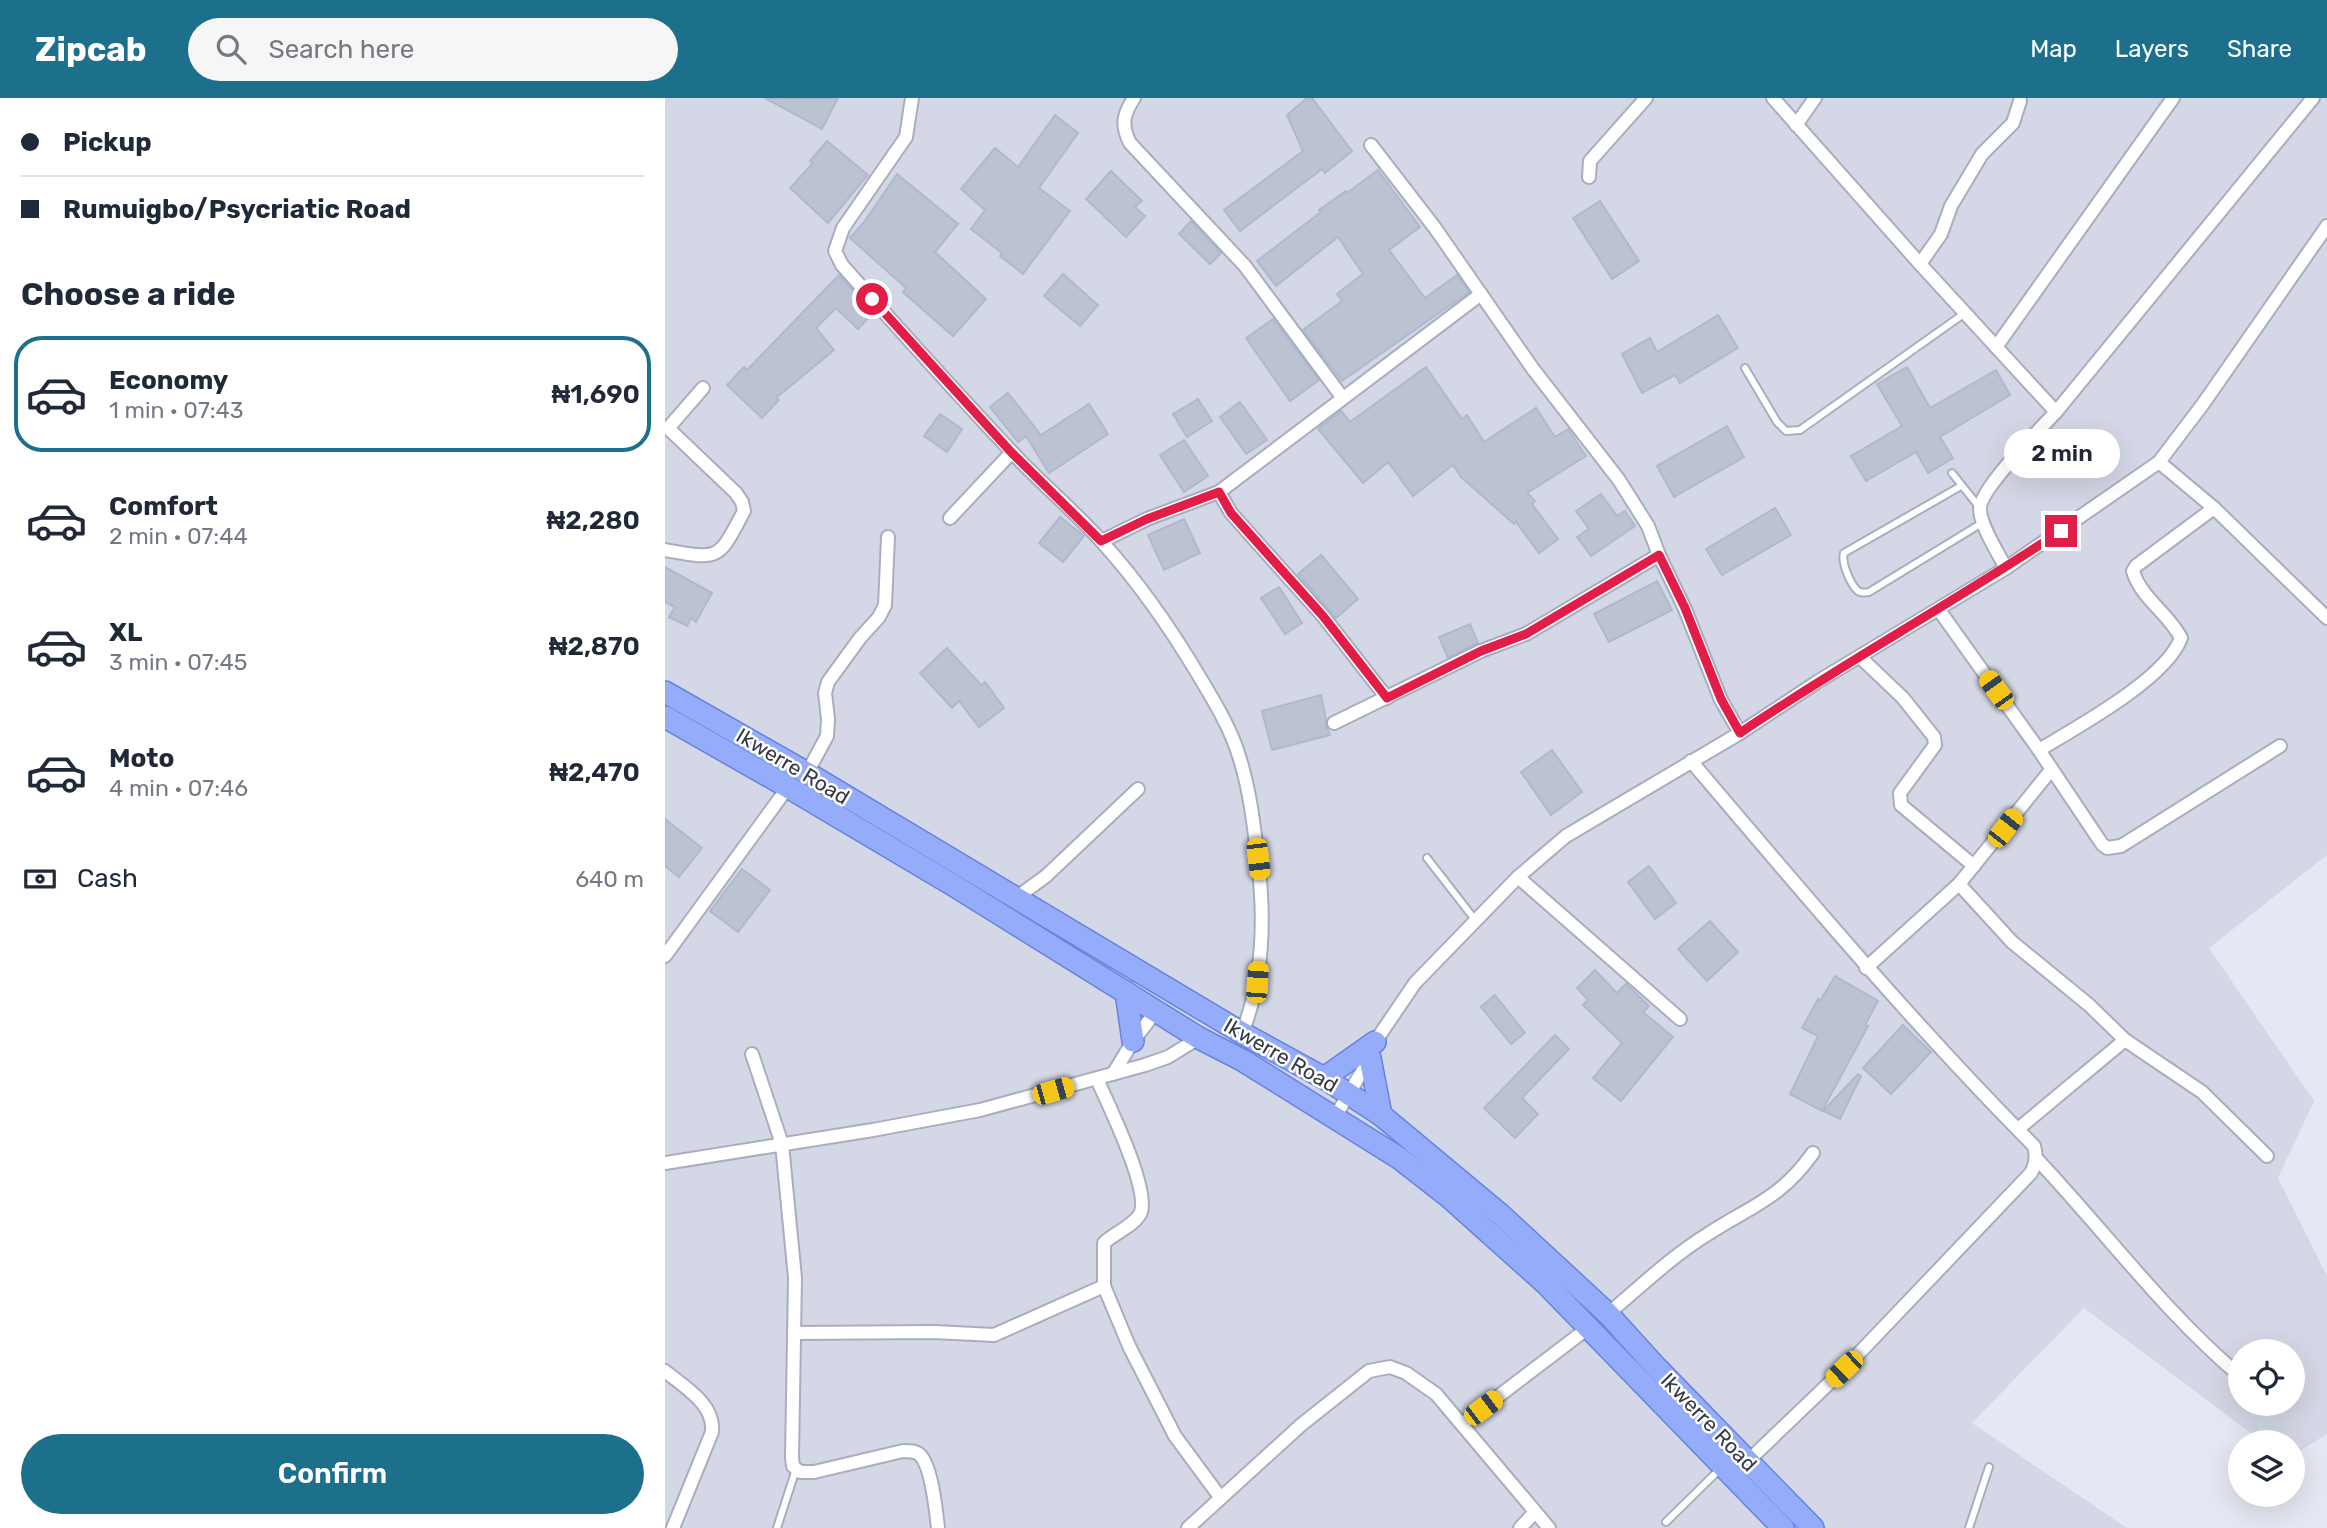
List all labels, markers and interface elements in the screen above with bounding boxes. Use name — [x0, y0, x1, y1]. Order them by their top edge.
search box — [188, 18, 678, 81]
text: Zipcab — [35, 30, 146, 69]
icon: search — [212, 30, 250, 68]
text: Search here — [268, 34, 414, 65]
text: Map — [2030, 35, 2077, 63]
text: Layers — [2115, 35, 2189, 63]
text: Share — [2227, 35, 2292, 63]
text: Pickup — [63, 127, 152, 158]
text: Rumuigbo/Psycriatic Road — [63, 194, 411, 225]
text: Choose a ride — [21, 275, 235, 313]
route start — [856, 283, 888, 315]
icon: car — [25, 363, 88, 426]
text: Economy — [109, 365, 228, 396]
text: ₦1,690 — [552, 379, 640, 410]
text: 1 min · 07:43 — [109, 396, 244, 424]
callout: 2 min — [2003, 430, 2119, 478]
text: 2 min — [2031, 439, 2093, 467]
icon: car — [25, 489, 88, 552]
text: Comfort — [109, 491, 218, 522]
text: ₦2,280 — [547, 505, 640, 536]
route end — [2045, 515, 2077, 547]
text: 2 min · 07:44 — [109, 522, 248, 550]
icon: car — [25, 615, 88, 678]
text: XL — [109, 617, 142, 648]
text: ₦2,870 — [549, 631, 640, 662]
text: 3 min · 07:45 — [109, 648, 248, 676]
car — [1976, 667, 2017, 713]
street label: Ikwerre Road — [732, 723, 854, 809]
icon: car — [25, 741, 88, 804]
text: Moto — [109, 743, 174, 774]
text: ₦2,470 — [549, 757, 640, 788]
text: 4 min · 07:46 — [109, 774, 248, 802]
car — [1984, 805, 2027, 851]
car — [1246, 837, 1271, 881]
icon: cash — [21, 860, 59, 898]
text: Cash — [77, 863, 138, 894]
text: 640 m — [575, 865, 644, 893]
car — [1246, 960, 1269, 1004]
street label: Ikwerre Road — [1220, 1012, 1342, 1098]
car — [1030, 1075, 1077, 1107]
map controls — [2228, 1339, 2305, 1507]
button: locate — [2228, 1339, 2305, 1416]
car — [1822, 1347, 1867, 1391]
street label: Ikwerre Road — [1656, 1368, 1762, 1476]
car — [1460, 1387, 1507, 1429]
button: layers — [2228, 1430, 2305, 1507]
button: Confirm — [21, 1434, 644, 1514]

